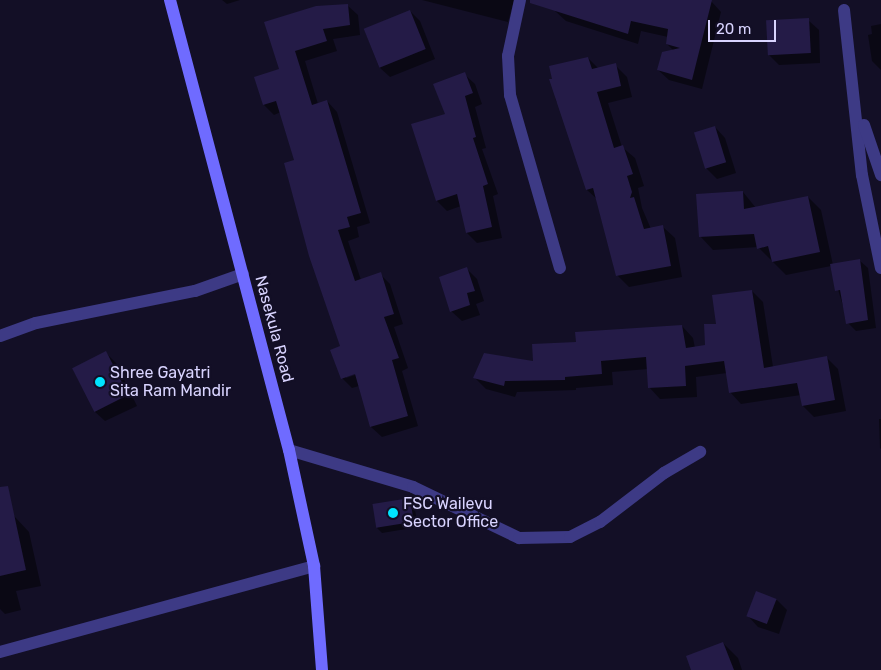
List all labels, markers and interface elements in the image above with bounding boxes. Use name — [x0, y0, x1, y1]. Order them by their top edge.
scale bar — [711, 10, 778, 42]
text: 20 m — [716, 20, 751, 38]
street label: Nasekula Road — [251, 274, 297, 384]
place label: Shree Gayatri Sita Ram Mandir — [110, 363, 231, 401]
marker: Shree Gayatri Sita Ram Mandir — [94, 376, 106, 388]
place label: FSC Wailevu Sector Office — [403, 494, 499, 532]
marker: FSC Wailevu Sector Office — [387, 507, 399, 519]

